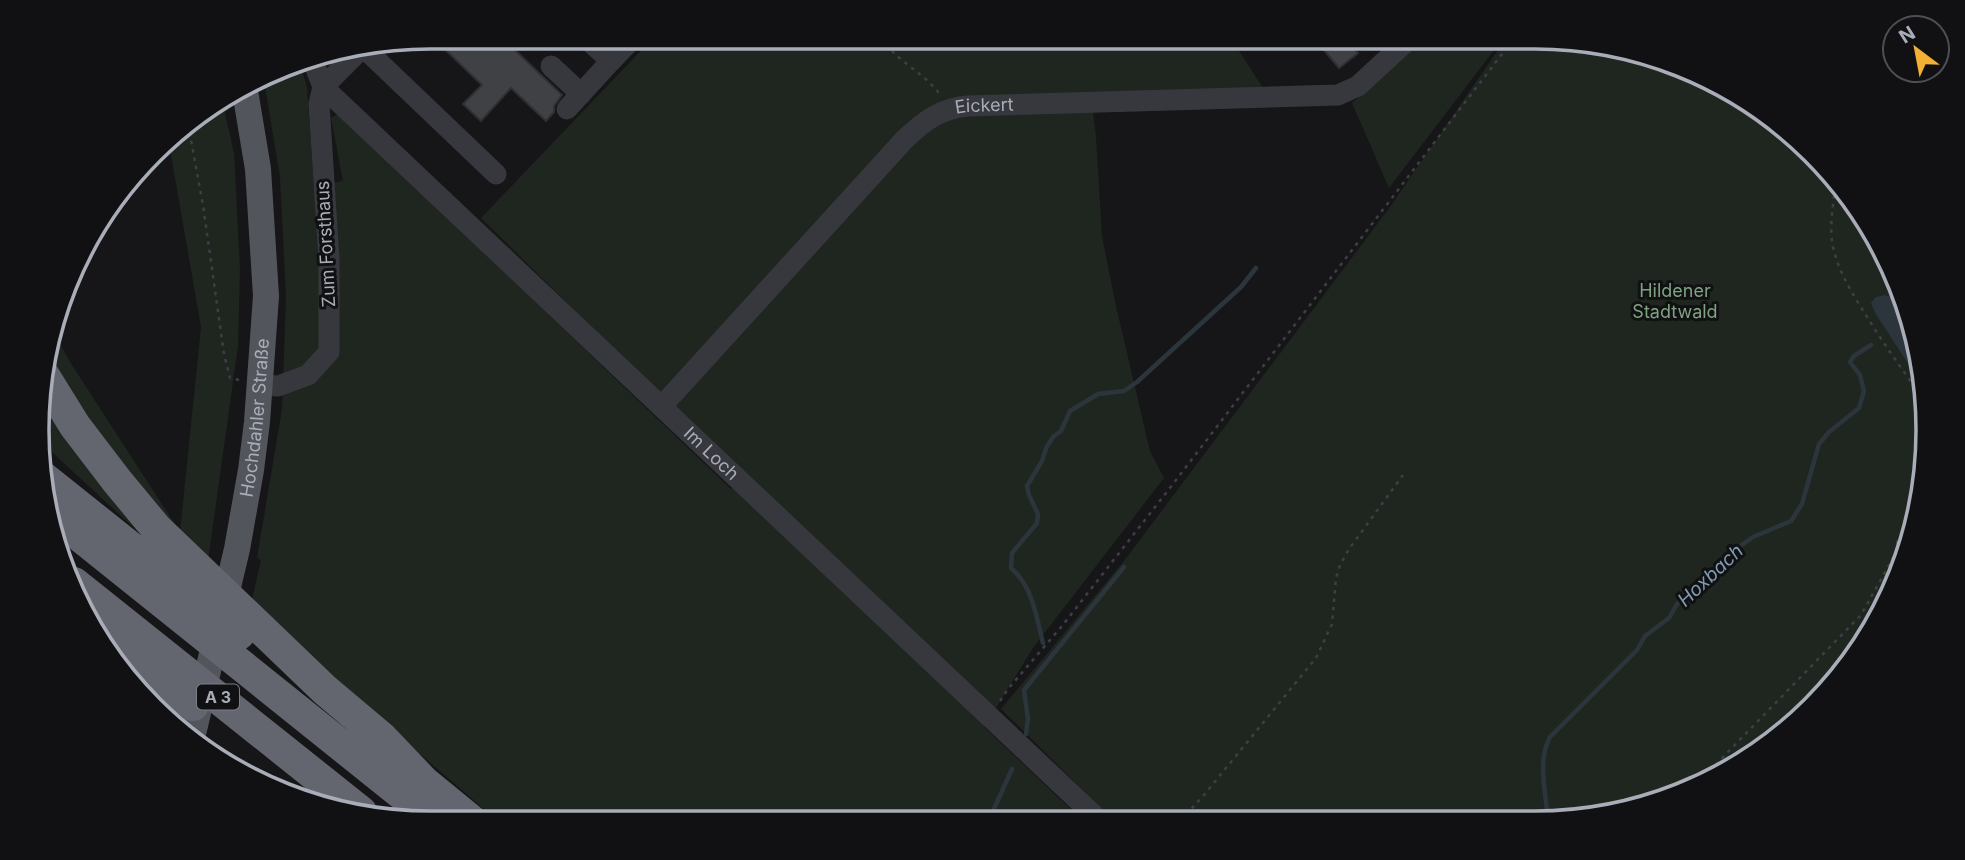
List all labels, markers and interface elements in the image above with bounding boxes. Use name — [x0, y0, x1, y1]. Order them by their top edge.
north arrow — [1881, 14, 1951, 84]
text: N — [1895, 21, 1919, 49]
street label: Eickert — [953, 94, 1014, 118]
street label: Zum Forsthaus — [312, 180, 339, 308]
park label: Hildener Stadtwald — [1632, 280, 1718, 322]
street label: Hochdahler Straße — [235, 338, 273, 499]
street label: Im Loch — [680, 422, 743, 484]
water label: Hoxbach — [1673, 539, 1748, 611]
road number: A 3 — [197, 684, 239, 710]

